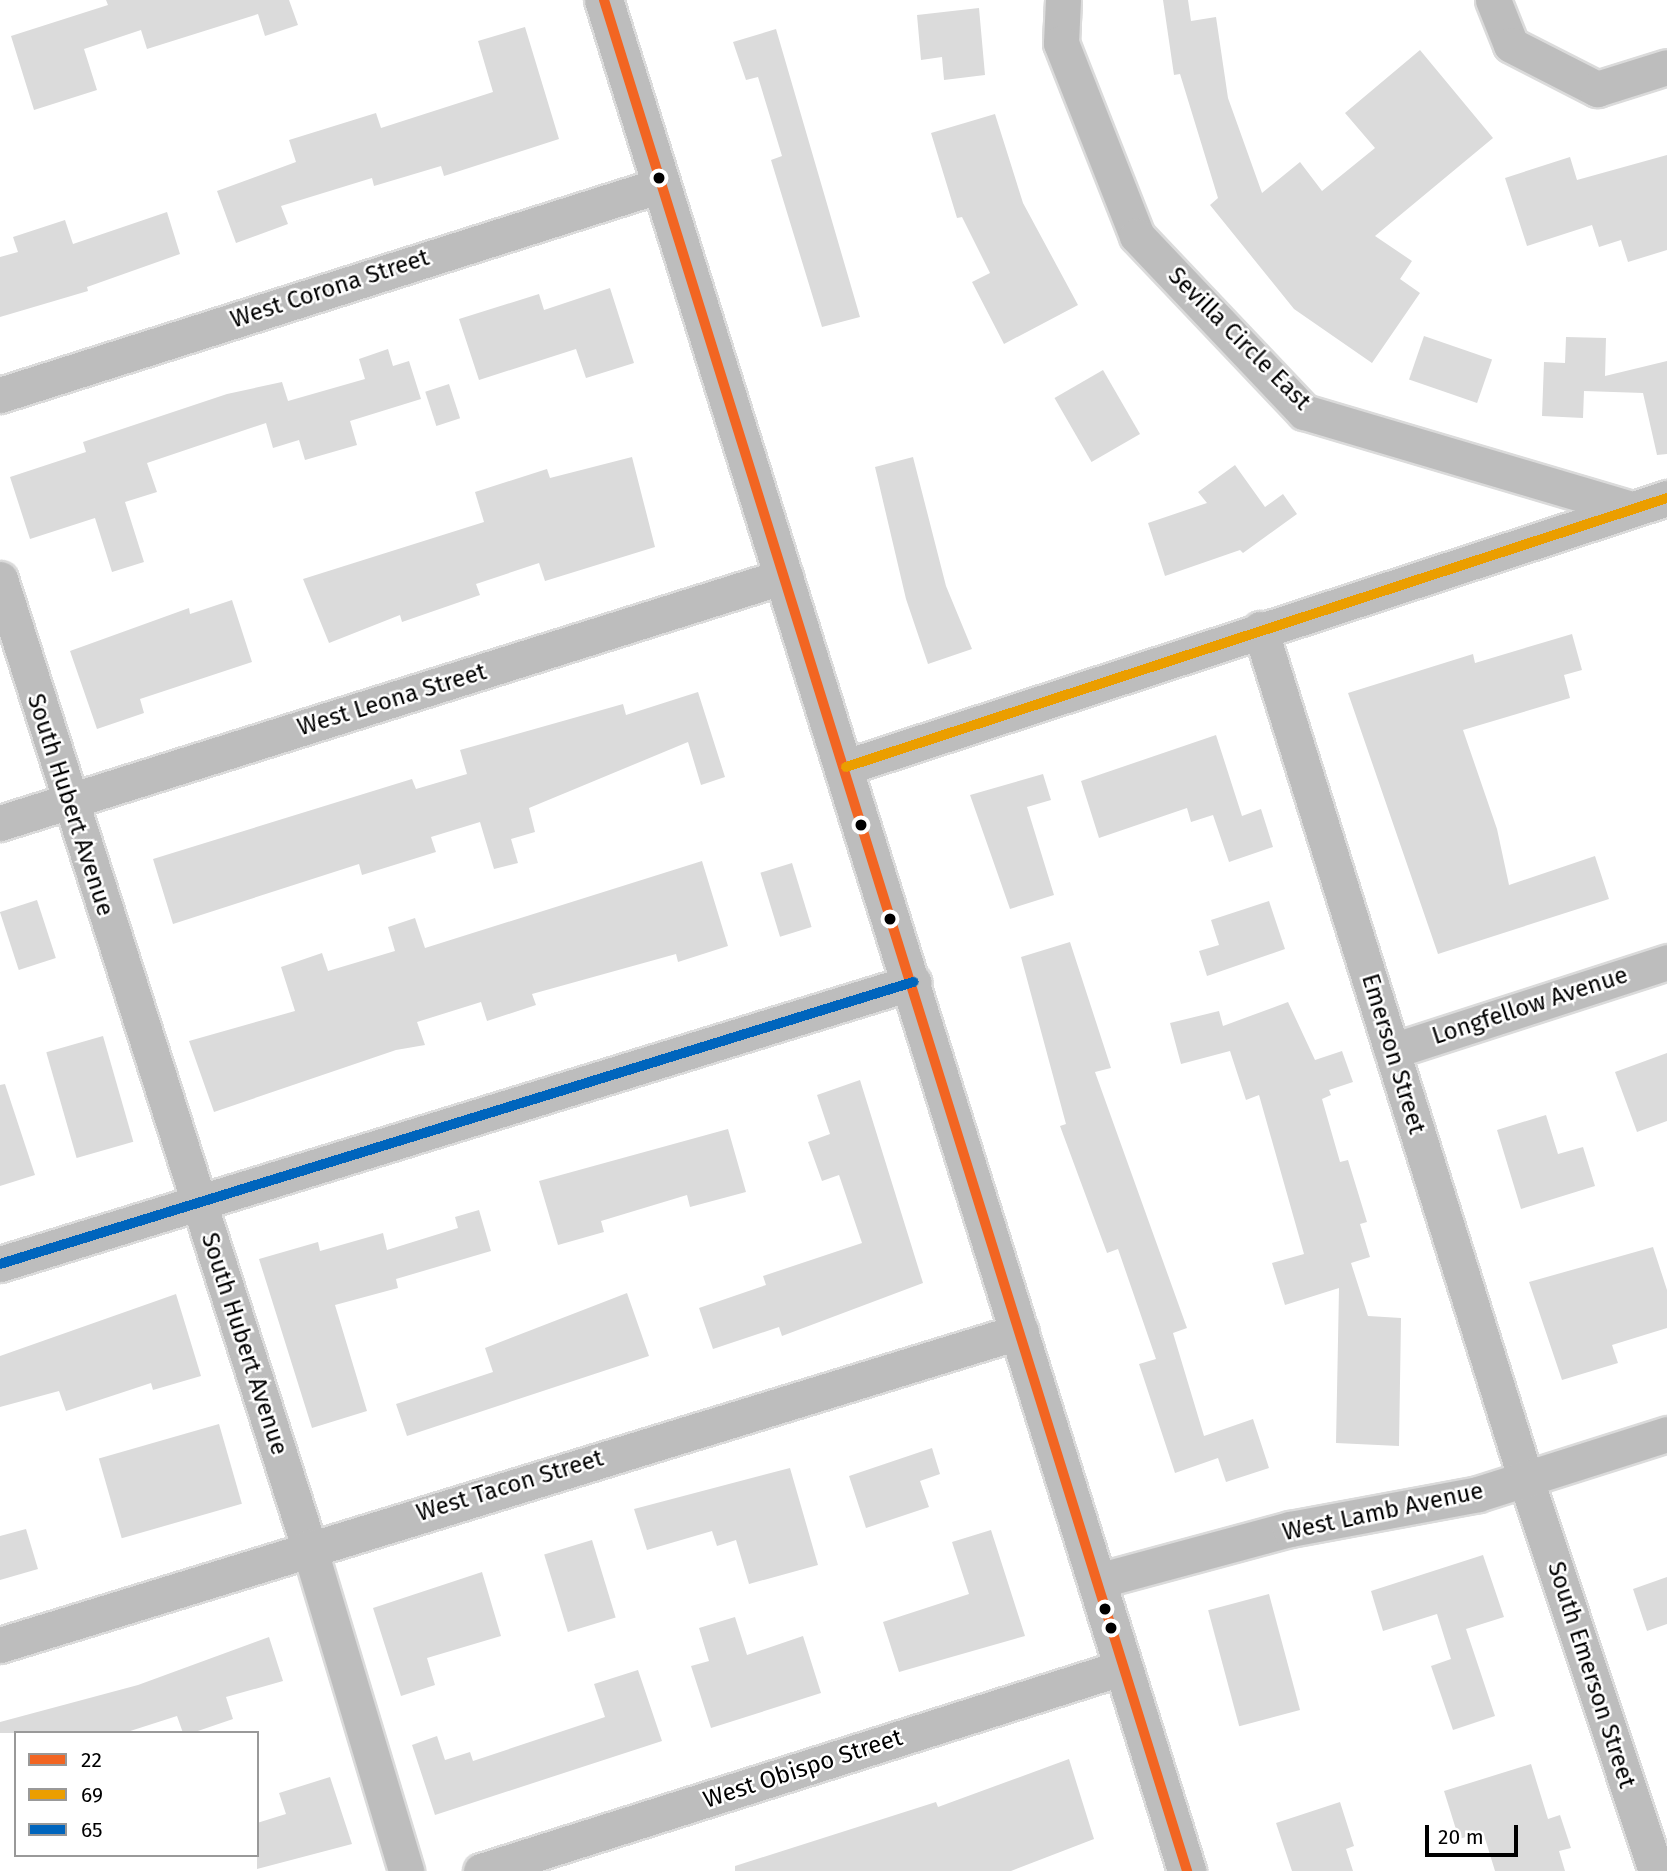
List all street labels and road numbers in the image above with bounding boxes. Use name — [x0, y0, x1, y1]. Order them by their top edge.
street label: West Corona Street — [227, 243, 433, 335]
street label: Sevilla Circle East — [1162, 262, 1316, 416]
street label: West Leona Street — [294, 658, 490, 742]
street label: South Hubert Avenue — [21, 690, 119, 920]
street label: Longfellow Avenue — [1429, 961, 1631, 1051]
street label: Emerson Street — [1355, 970, 1431, 1138]
street label: South Hubert Avenue — [195, 1229, 293, 1459]
street label: West Tacon Street — [413, 1444, 607, 1528]
street label: West Lamb Avenue — [1280, 1477, 1486, 1547]
street label: South Emerson Street — [1541, 1558, 1641, 1792]
street label: West Obispo Street — [700, 1723, 906, 1815]

